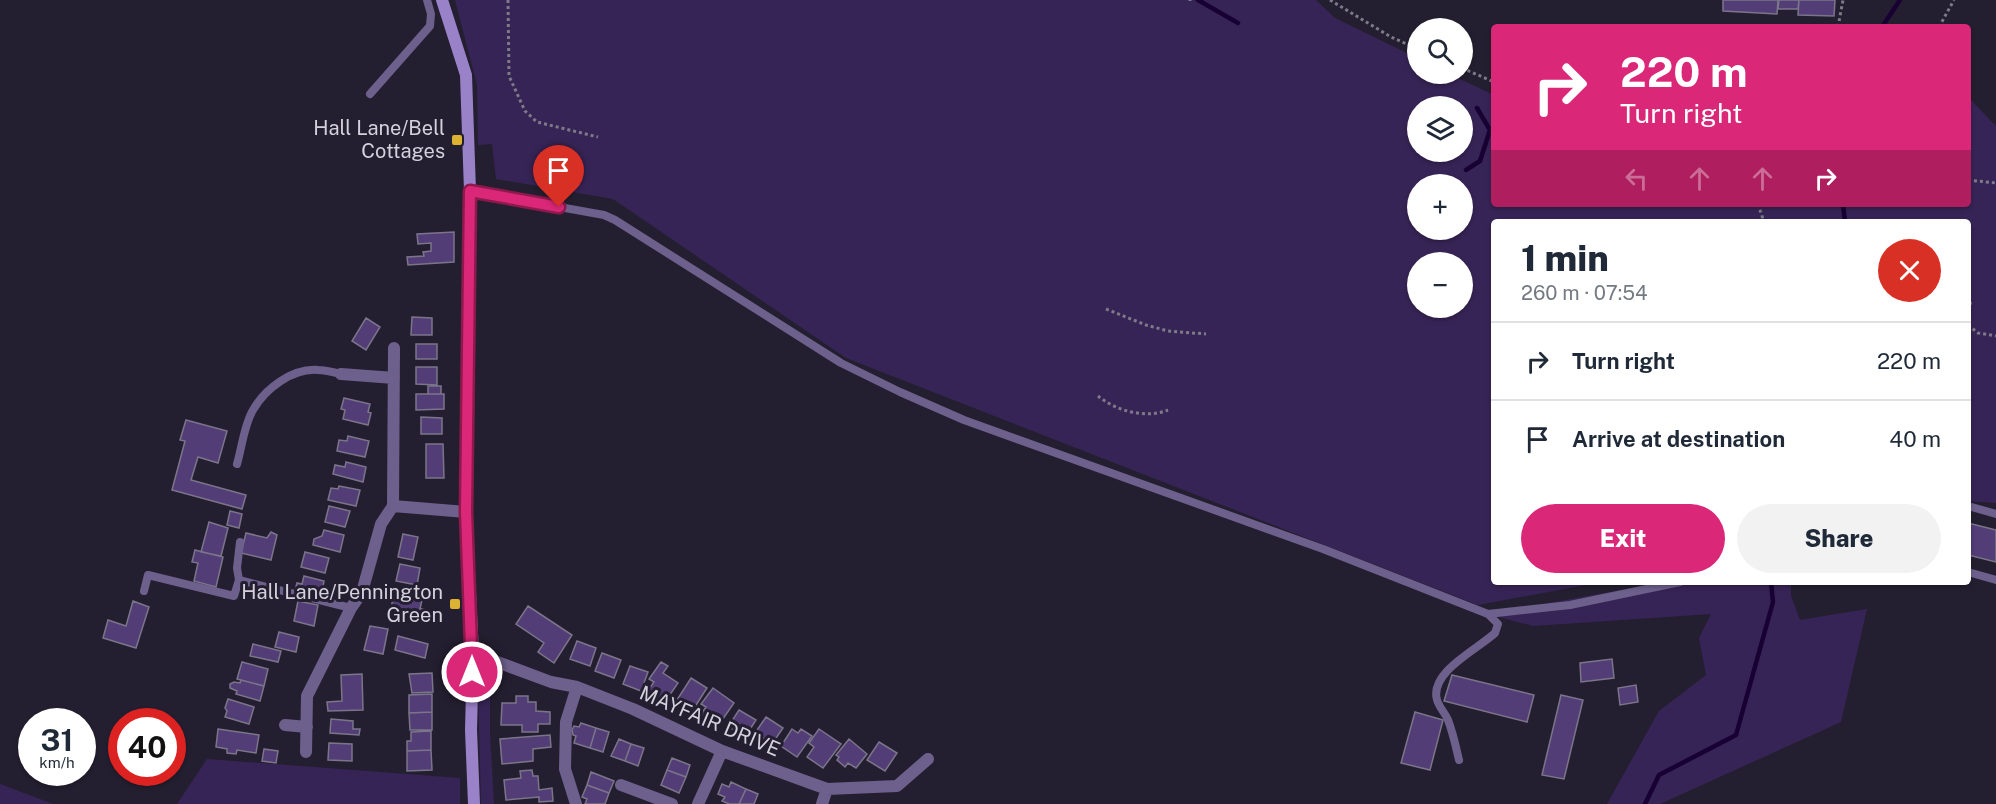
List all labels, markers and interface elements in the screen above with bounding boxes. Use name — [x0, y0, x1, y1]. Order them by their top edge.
map controls — [1407, 18, 1473, 318]
button: search — [1407, 18, 1473, 84]
text: 220 m — [1620, 47, 1748, 96]
icon: right — [1521, 48, 1599, 126]
button: layers — [1407, 96, 1473, 162]
text: Turn right — [1620, 97, 1743, 129]
place label: Hall Lane/Bell Cottages — [313, 116, 445, 163]
marker: Hall Lane/Bell Cottages — [450, 133, 464, 147]
pin — [533, 145, 584, 207]
icon: arrive — [542, 154, 575, 187]
icon: left — [1620, 162, 1653, 195]
icon: ahead — [1683, 162, 1716, 195]
icon: ahead — [1746, 162, 1779, 195]
icon: right — [1809, 162, 1842, 195]
button: + — [1407, 174, 1473, 240]
text: 1 min — [1521, 237, 1609, 279]
button: close — [1878, 239, 1941, 302]
button: − — [1407, 252, 1473, 318]
text: 260 m · 07:54 — [1521, 281, 1648, 305]
icon: right — [1521, 345, 1554, 378]
text: Turn right — [1572, 348, 1675, 374]
text: 220 m — [1877, 348, 1941, 374]
icon: arrive — [1521, 423, 1554, 456]
text: Arrive at destination — [1572, 426, 1785, 452]
text: 40 m — [1889, 426, 1941, 452]
button: Exit — [1521, 504, 1725, 573]
button: Share — [1737, 504, 1941, 573]
place label: Hall Lane/Pennington Green — [241, 580, 443, 627]
marker: Hall Lane/Pennington Green — [448, 597, 462, 611]
position arrow — [440, 640, 504, 704]
street label: MAYFAIR DRIVE — [636, 681, 784, 761]
speed limit sign: 40 — [108, 708, 186, 786]
text: 31 — [41, 722, 73, 758]
text: km/h — [39, 754, 75, 771]

